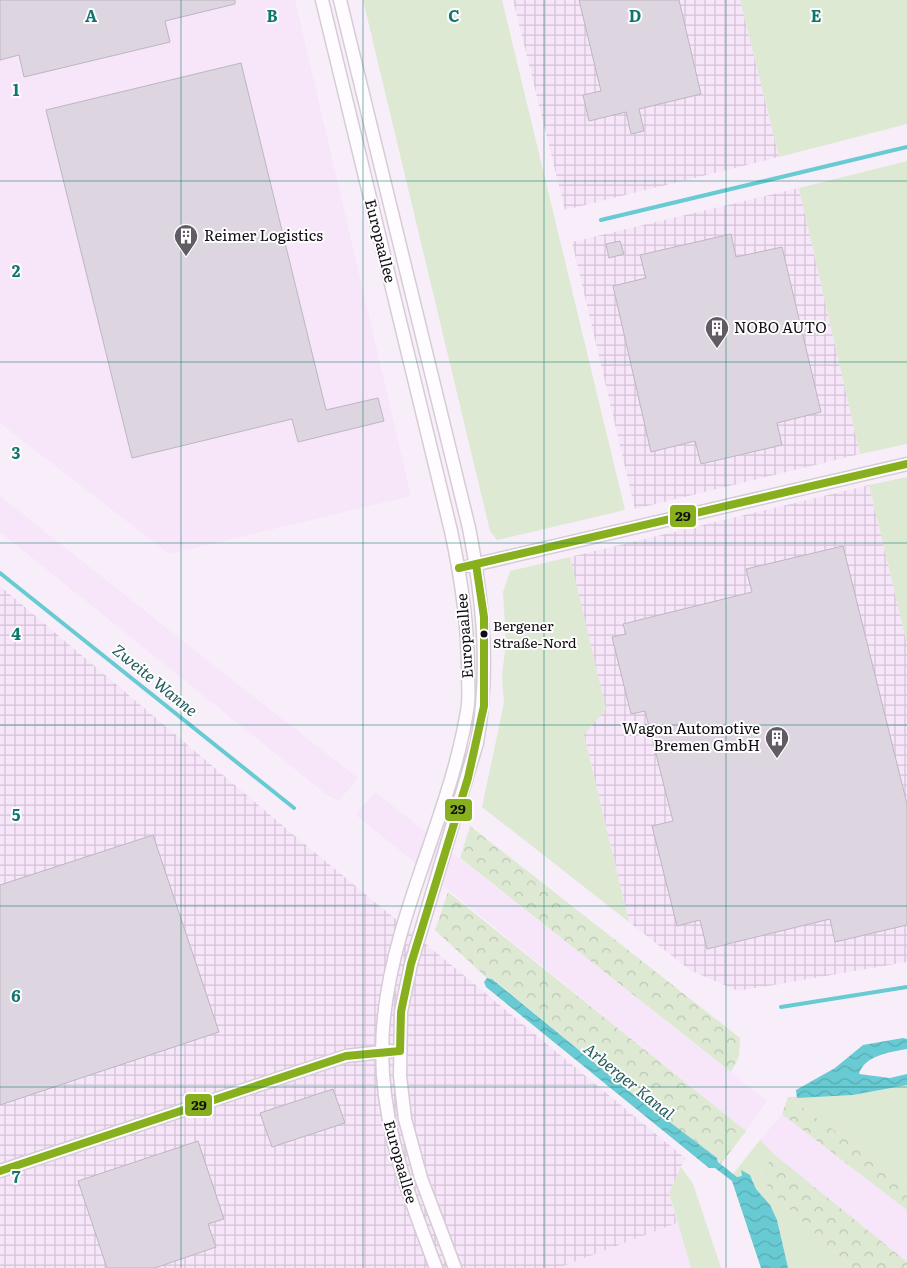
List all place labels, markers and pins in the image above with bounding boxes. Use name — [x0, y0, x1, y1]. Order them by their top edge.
building icon: Reimer Logistics — [173, 223, 199, 257]
place label: Reimer Logistics — [204, 223, 323, 246]
building icon: NOBO AUTO — [704, 315, 730, 349]
place label: NOBO AUTO — [734, 315, 827, 338]
place label: Bergener Straße-Nord — [493, 615, 577, 652]
marker: Bergener Straße-Nord — [479, 629, 489, 639]
place label: Wagon Automotive Bremen GmbH — [622, 716, 760, 756]
building icon: Wagon Automotive Bremen GmbH — [764, 725, 790, 759]

